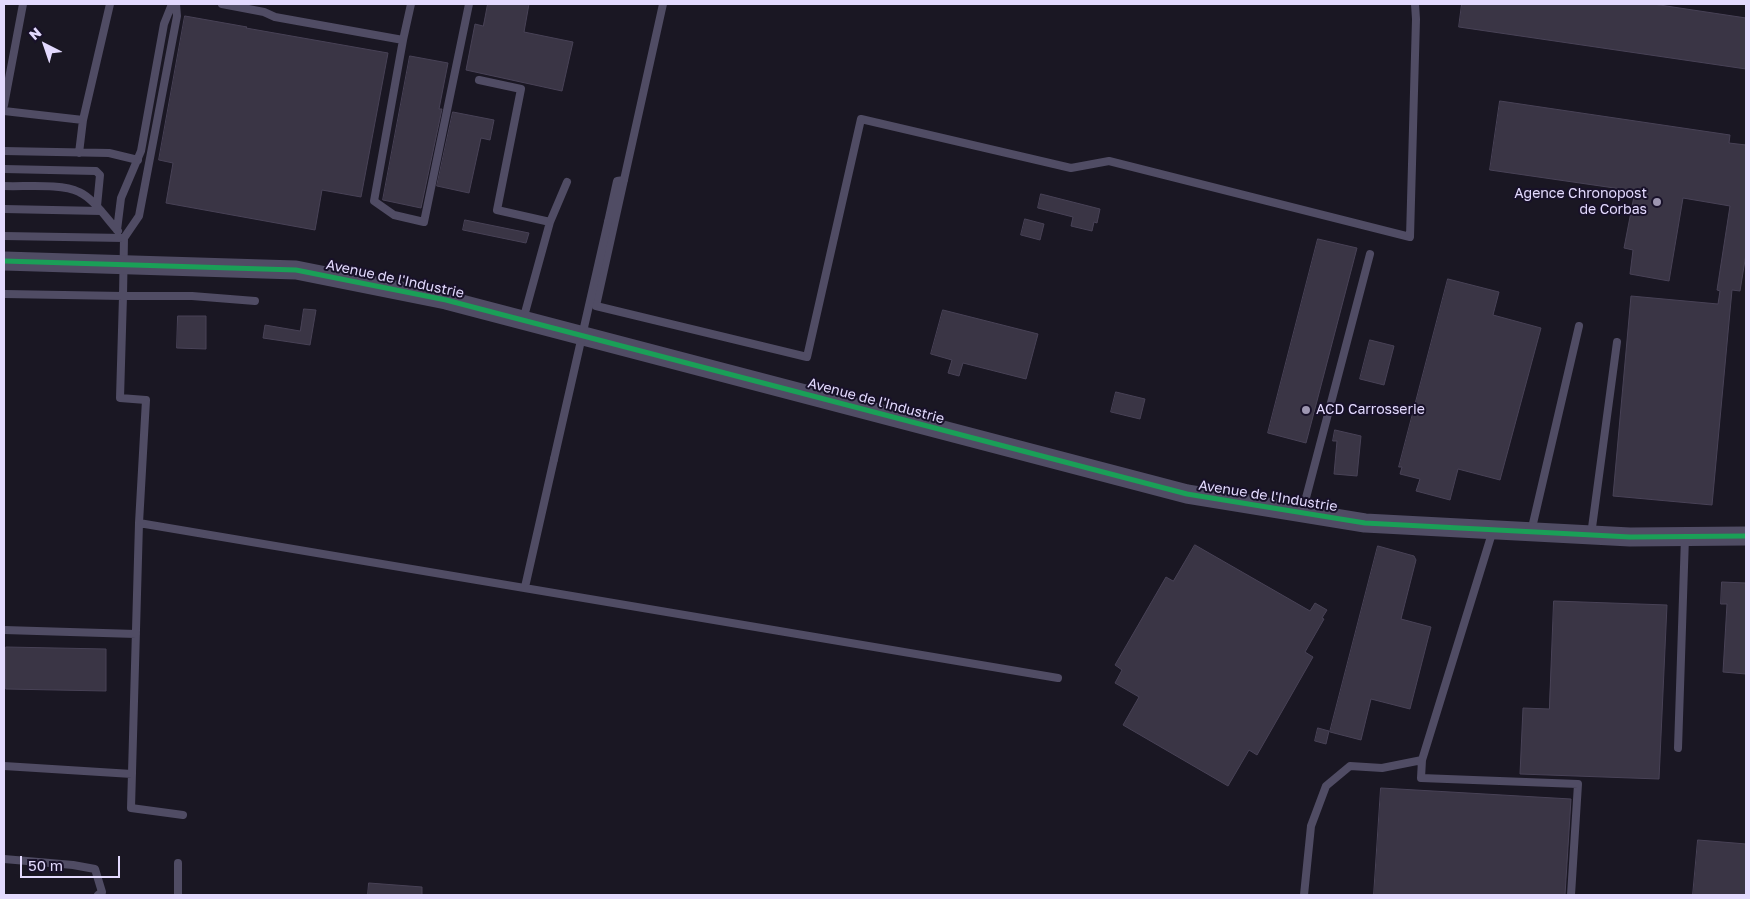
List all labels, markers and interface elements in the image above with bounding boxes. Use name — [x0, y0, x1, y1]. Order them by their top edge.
north arrow — [20, 20, 70, 70]
text: N — [25, 23, 44, 43]
place label: Agence Chronopost de Corbas — [1514, 186, 1647, 218]
marker: Agence Chronopost de Corbas — [1651, 196, 1663, 208]
street label: Avenue de l'Industrie — [324, 256, 466, 302]
street label: Avenue de l'Industrie — [806, 375, 946, 427]
place label: ACD Carrosserie — [1316, 402, 1425, 418]
marker: ACD Carrosserie — [1300, 404, 1312, 416]
street label: Avenue de l'Industrie — [1197, 477, 1339, 515]
scale bar — [22, 846, 122, 878]
text: 50 m — [28, 856, 63, 874]

